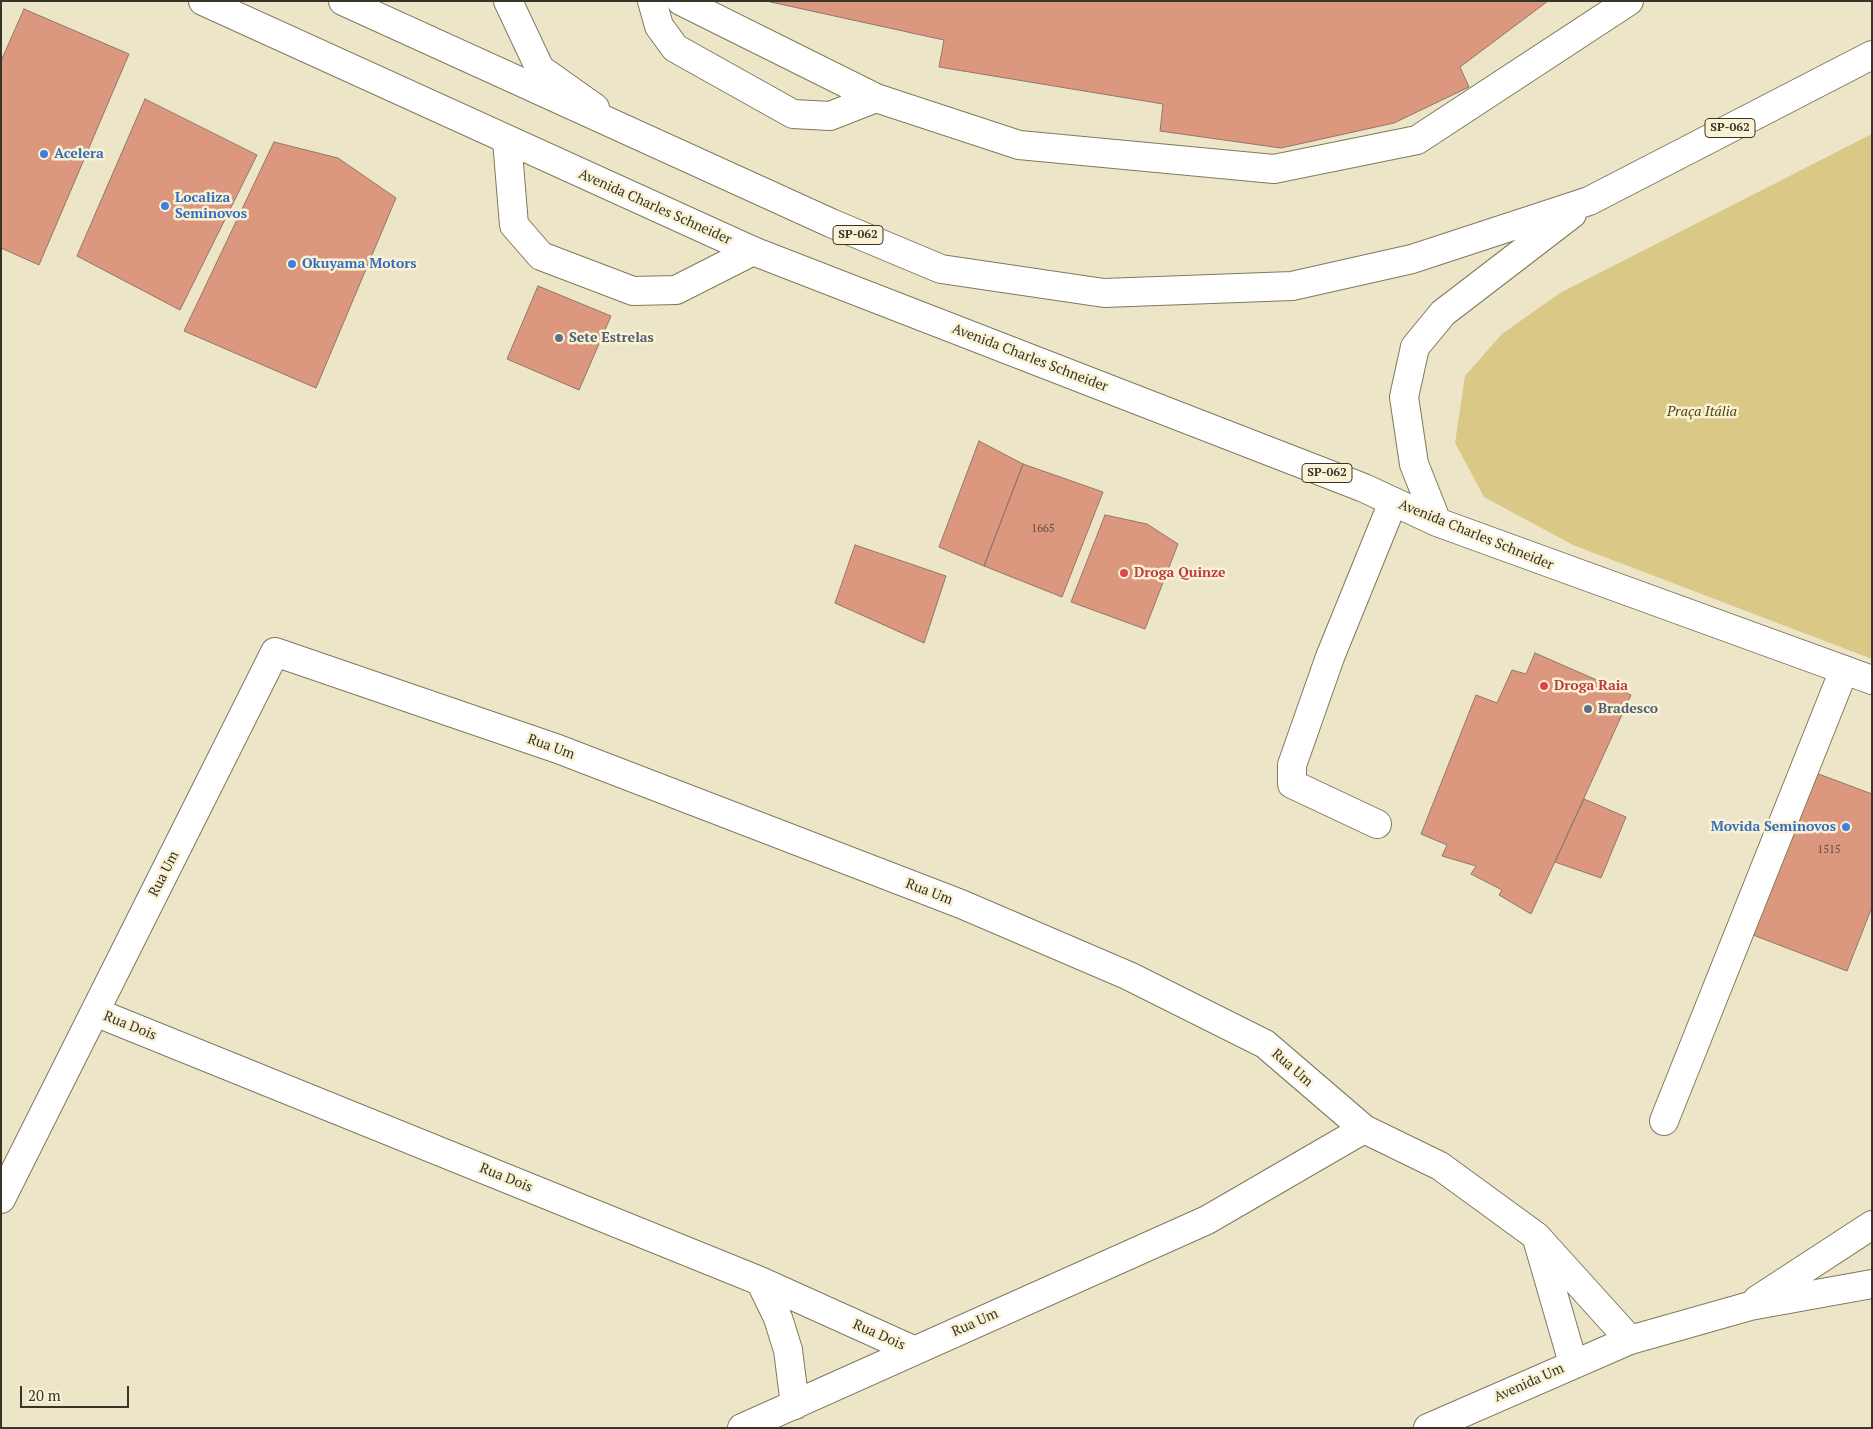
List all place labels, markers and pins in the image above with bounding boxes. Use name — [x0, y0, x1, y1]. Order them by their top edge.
place label: Acelera — [54, 146, 104, 162]
marker: Acelera — [38, 148, 50, 160]
place label: Localiza Seminovos — [175, 190, 247, 222]
marker: Localiza Seminovos — [159, 200, 171, 212]
place label: Okuyama Motors — [302, 256, 417, 272]
marker: Okuyama Motors — [286, 258, 298, 270]
place label: Sete Estrelas — [569, 330, 654, 346]
marker: Sete Estrelas — [553, 332, 565, 344]
place label: Droga Quinze — [1134, 565, 1226, 581]
marker: Droga Quinze — [1118, 567, 1130, 579]
place label: Droga Raia — [1554, 678, 1628, 694]
marker: Droga Raia — [1538, 680, 1550, 692]
place label: Bradesco — [1598, 701, 1658, 717]
marker: Bradesco — [1582, 703, 1594, 715]
place label: Movida Seminovos — [1711, 819, 1836, 835]
marker: Movida Seminovos — [1840, 821, 1852, 833]

